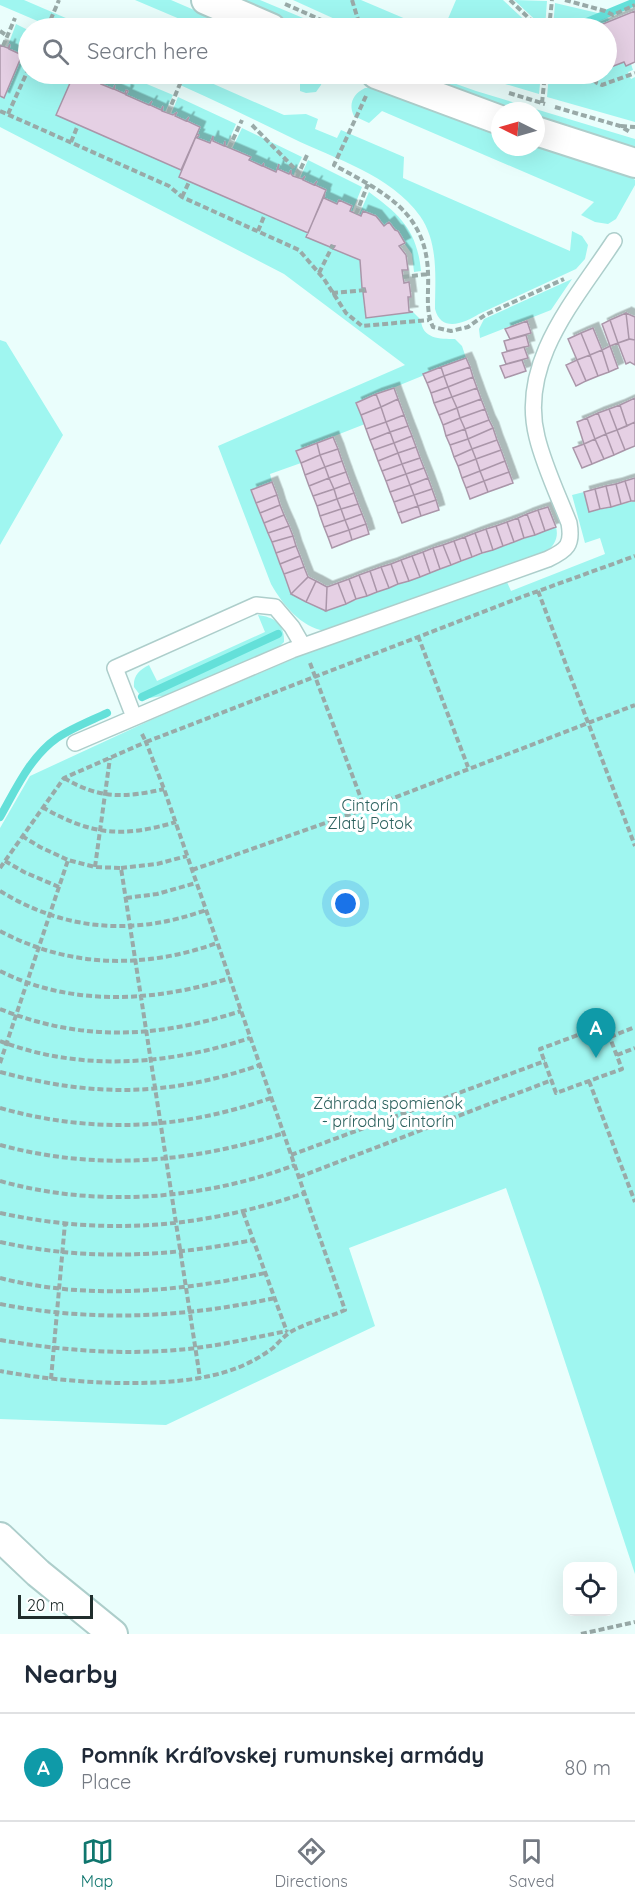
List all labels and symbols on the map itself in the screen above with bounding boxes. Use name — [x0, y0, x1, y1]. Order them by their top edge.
north arrow — [491, 102, 545, 156]
park label: Cintorín Zlatý Potok — [327, 795, 413, 833]
your location — [331, 889, 360, 918]
pin: A — [576, 1008, 616, 1058]
park label: Záhrada spomienok - prírodný cintorín — [313, 1093, 463, 1131]
scale bar — [18, 1592, 93, 1620]

